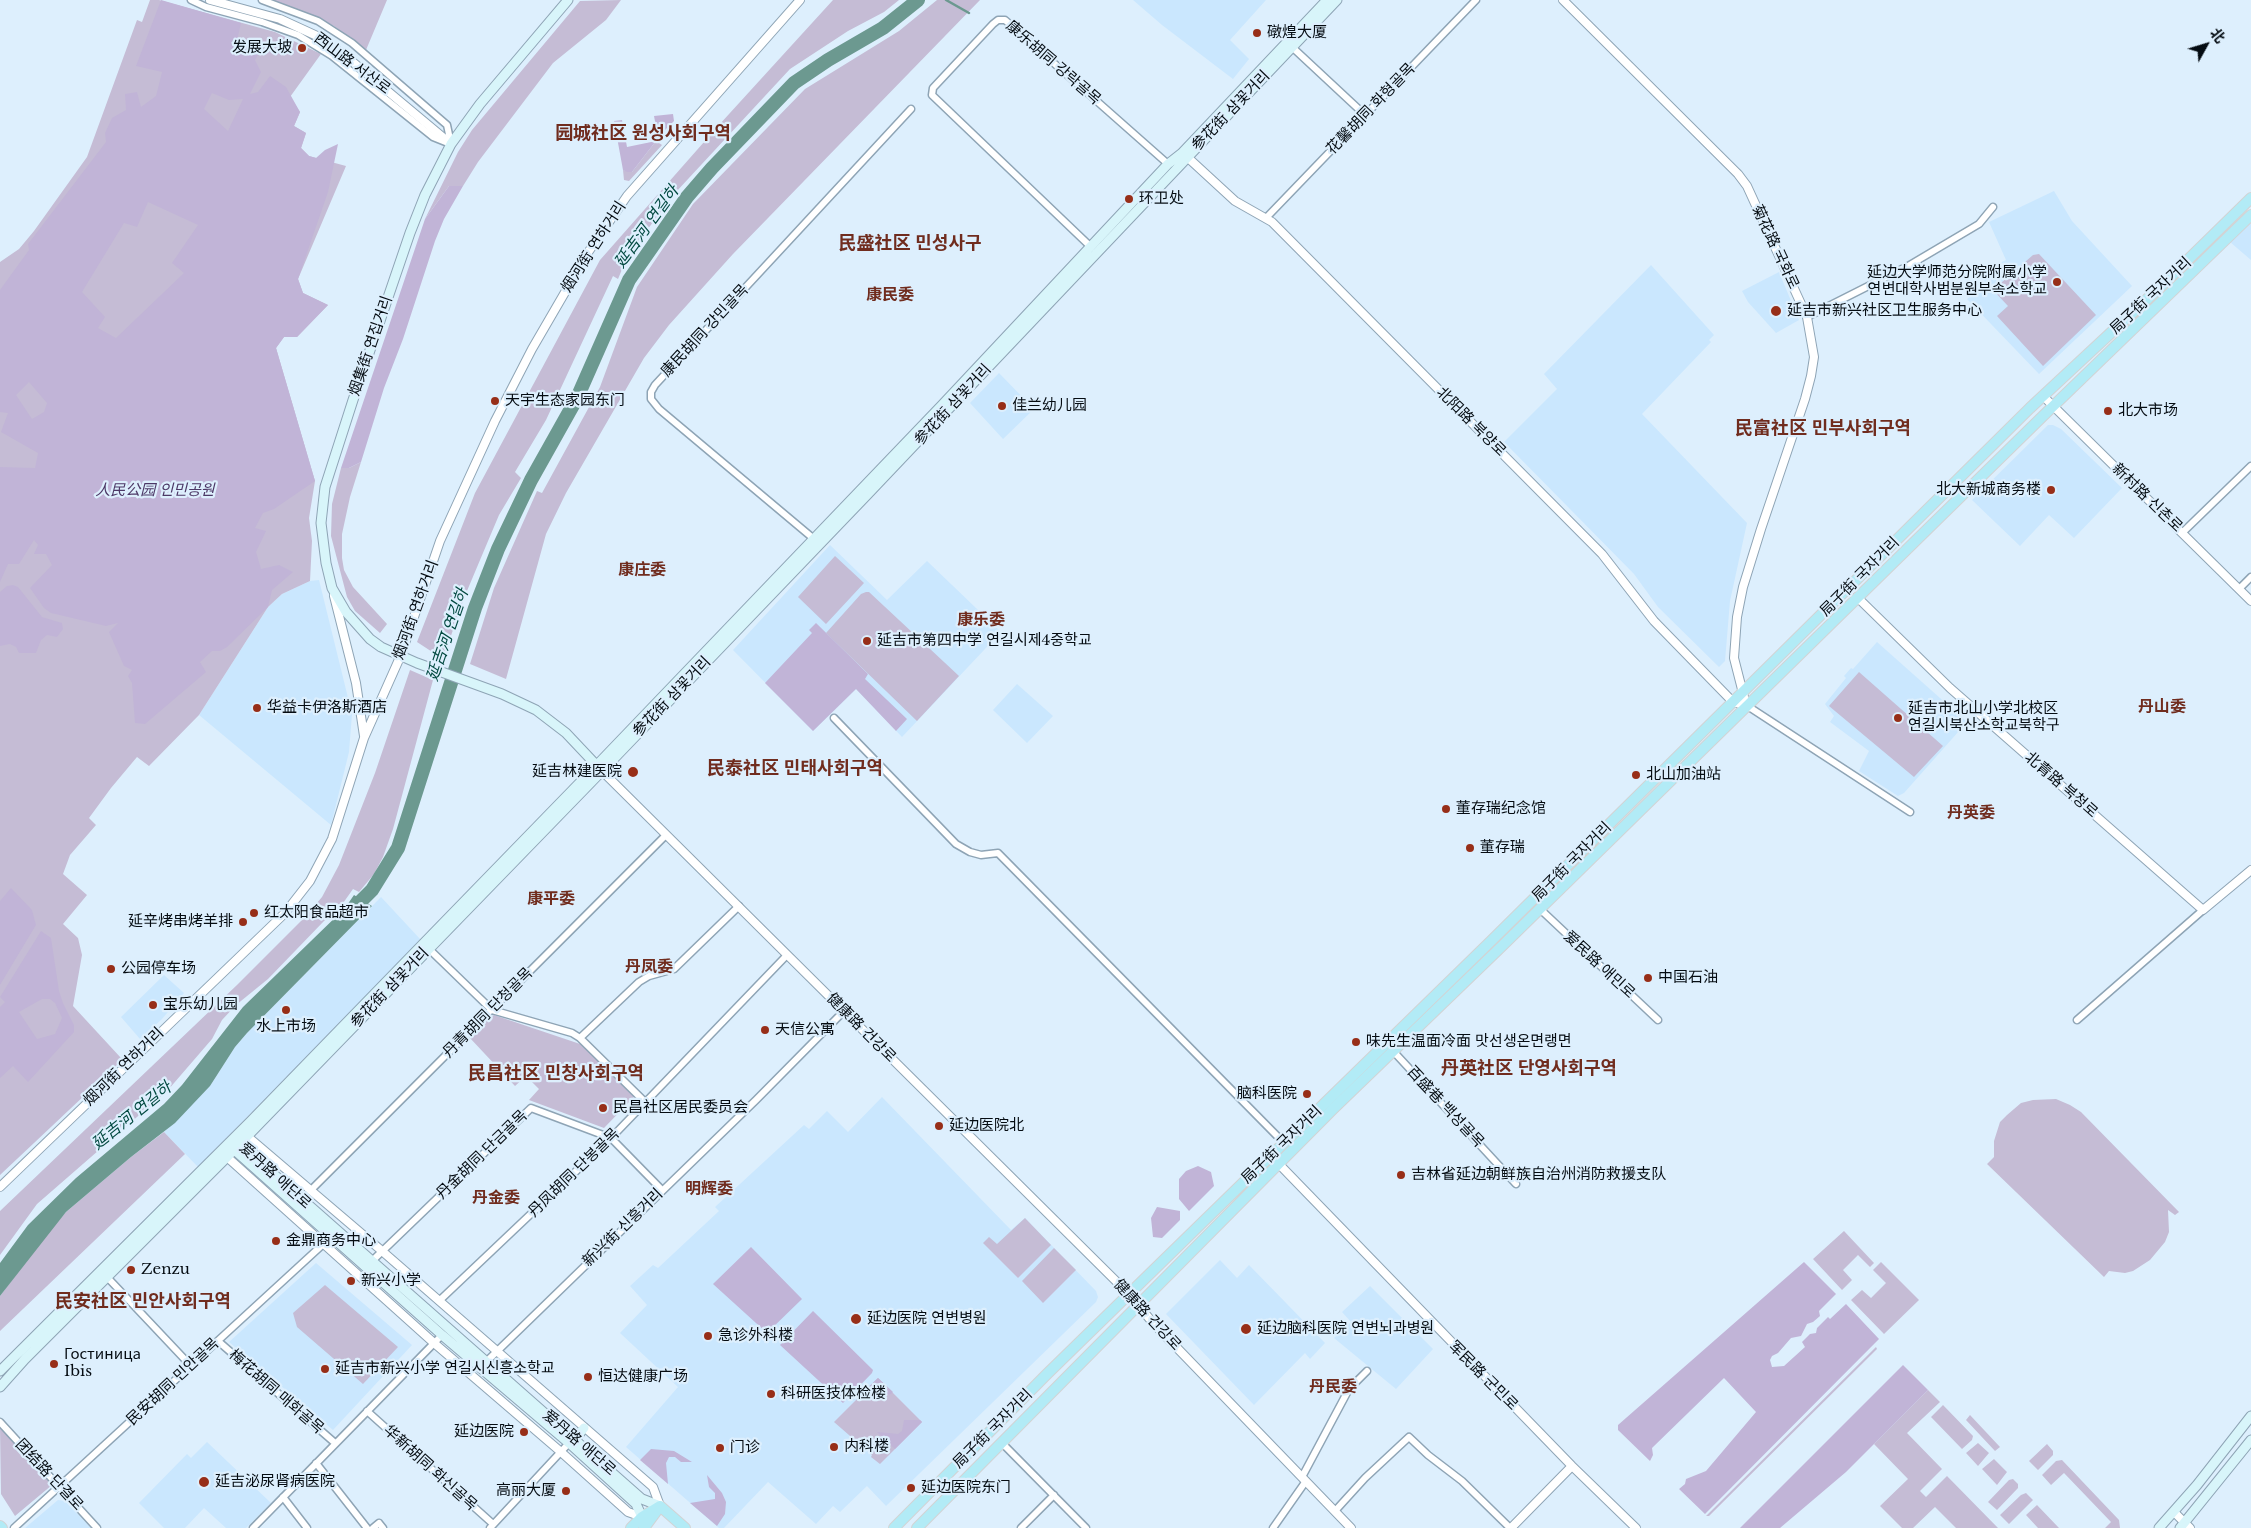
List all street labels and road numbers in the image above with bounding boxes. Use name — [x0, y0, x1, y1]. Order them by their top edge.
street label: 康乐胡同 강락골목 — [1002, 17, 1104, 109]
street label: 西山路 서산로 — [310, 30, 394, 98]
street label: 花馨胡同 화형골목 — [1323, 60, 1419, 158]
street label: 参花街 삼꽃거리 — [1188, 67, 1274, 155]
street label: 烟河街 연하거리 — [558, 198, 630, 296]
street label: 菊花路 국화로 — [1748, 202, 1802, 292]
street label: 局子街 국자거리 — [2107, 254, 2195, 338]
street label: 康民胡同 강민골목 — [658, 281, 752, 381]
street label: 烟集街 연집거리 — [345, 294, 397, 398]
street label: 参花街 삼꽃거리 — [911, 361, 995, 449]
street label: 北阳路 북양로 — [1433, 384, 1509, 460]
street label: 新村路 신촌로 — [2108, 460, 2186, 536]
street label: 局子街 국자거리 — [1817, 534, 1903, 620]
street label: 烟河街 연하거리 — [390, 558, 442, 662]
street label: 参花街 삼꽃거리 — [629, 653, 715, 741]
street label: 北青路 북청로 — [2021, 748, 2101, 822]
street label: 局子街 국자거리 — [1529, 819, 1615, 905]
street label: 爱民路 애민로 — [1560, 927, 1638, 1003]
street label: 参花街 삼꽃거리 — [347, 944, 433, 1032]
street label: 丹青胡同 단청골목 — [439, 964, 537, 1062]
street label: 健康路 건강로 — [823, 990, 899, 1066]
street label: 烟河街 연하거리 — [80, 1024, 168, 1110]
street label: 百盛巷 백성골목 — [1403, 1063, 1487, 1151]
street label: 局子街 국자거리 — [1238, 1102, 1326, 1188]
street label: 丹金胡同 단금골목 — [433, 1107, 531, 1203]
street label: 丹凤胡同 단봉골목 — [525, 1125, 623, 1221]
street label: 爱丹路 애단로 — [235, 1139, 315, 1213]
street label: 新兴街 신흥거리 — [579, 1185, 667, 1271]
street label: 健康路 건강로 — [1109, 1276, 1185, 1354]
street label: 民安胡同 민안골목 — [123, 1335, 223, 1429]
street label: 军民路 군민로 — [1445, 1338, 1521, 1414]
street label: 梅花胡同 매화골목 — [225, 1346, 327, 1438]
street label: 局子街 국자거리 — [950, 1386, 1036, 1472]
street label: 爱丹路 애단로 — [539, 1406, 619, 1480]
street label: 华新胡同 화신골목 — [380, 1421, 480, 1515]
street label: 团结路 단결로 — [11, 1436, 87, 1514]

